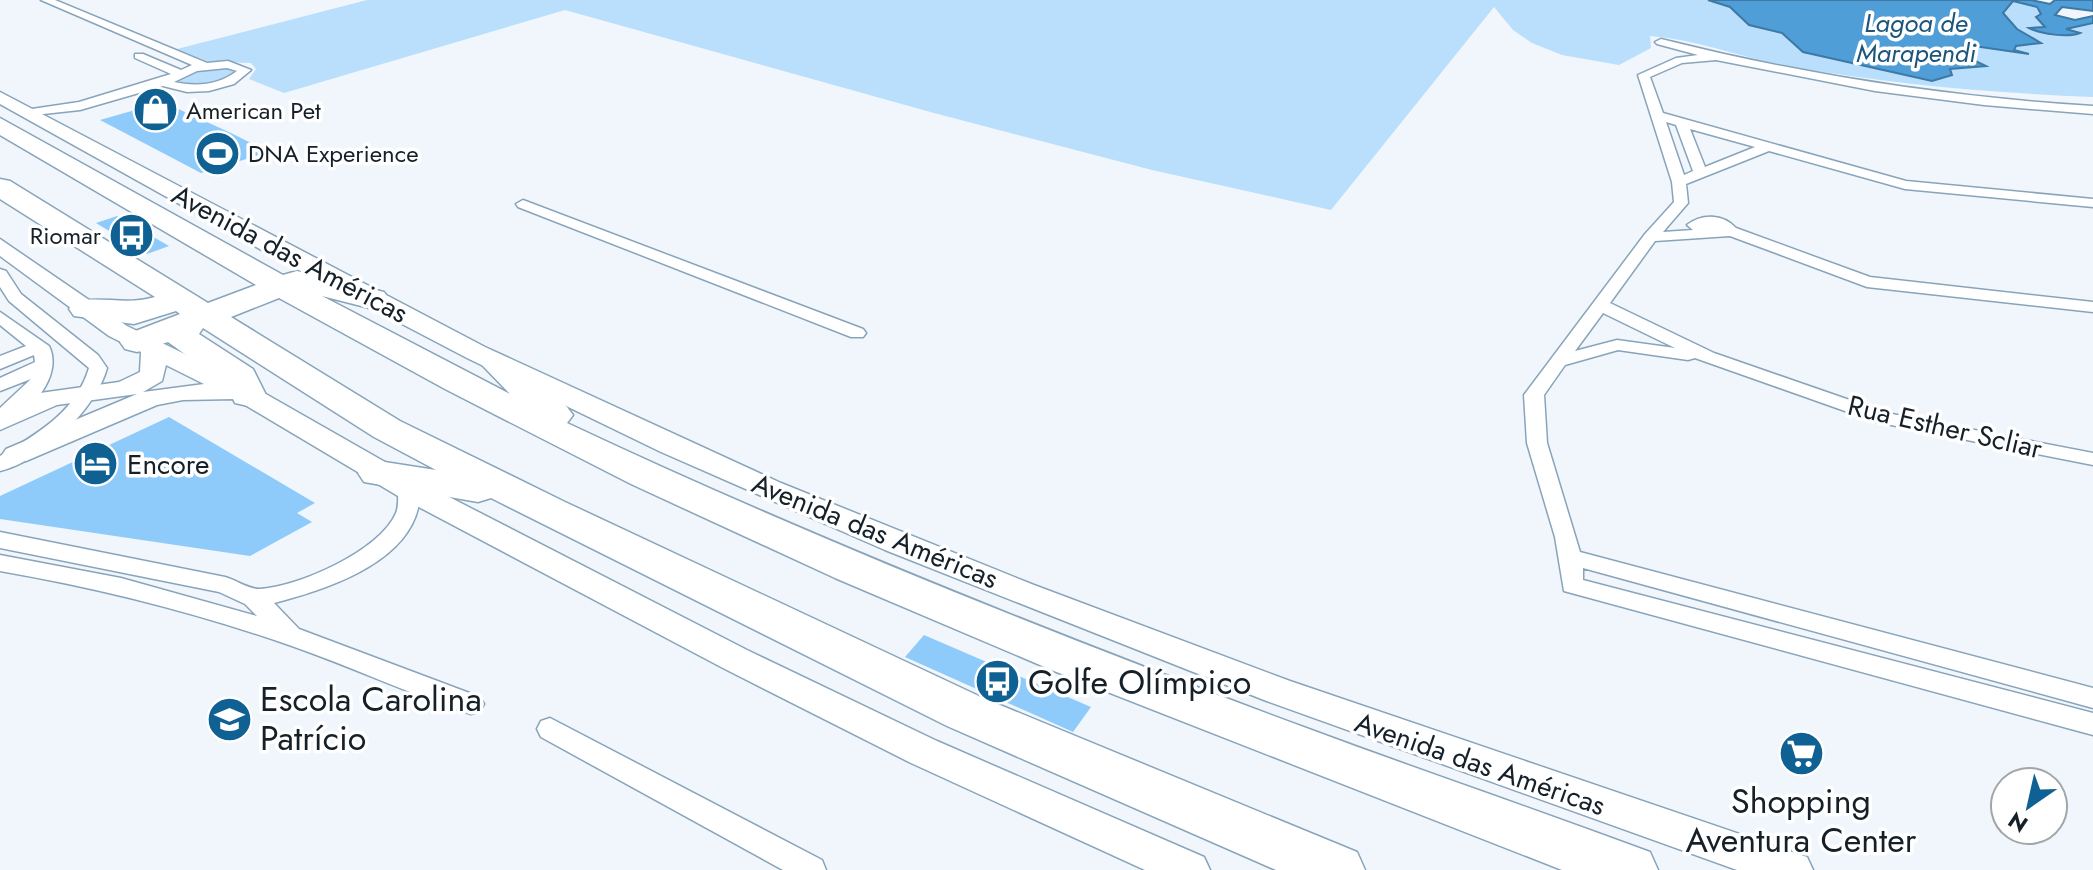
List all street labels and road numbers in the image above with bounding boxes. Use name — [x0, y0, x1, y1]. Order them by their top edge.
street label: Avenida das Américas — [165, 174, 415, 334]
street label: Rua Esther Scliar — [1844, 385, 2047, 469]
street label: Avenida das Américas — [746, 463, 1004, 599]
street label: Avenida das Américas — [1349, 702, 1611, 826]

